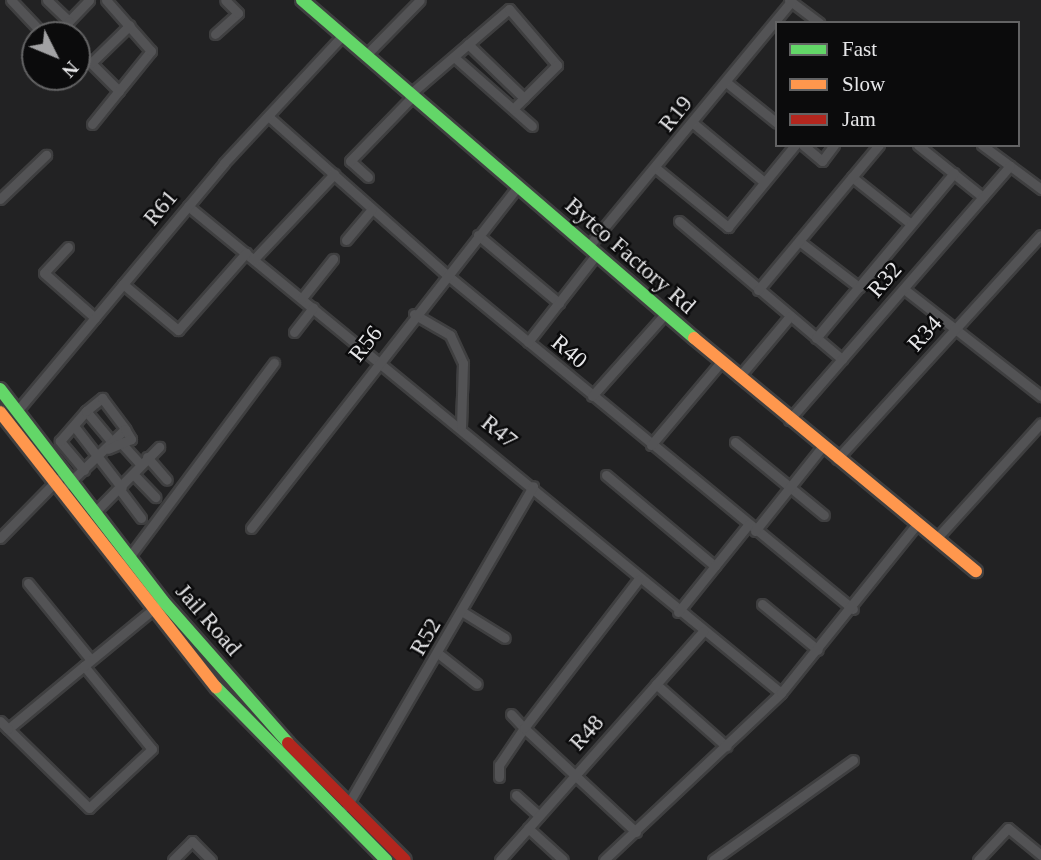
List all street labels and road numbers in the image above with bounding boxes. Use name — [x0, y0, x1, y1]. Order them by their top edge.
street label: R19 — [653, 90, 699, 138]
street label: R61 — [138, 184, 184, 232]
street label: Bytco Factory Rd — [553, 187, 707, 325]
street label: R32 — [862, 256, 908, 304]
street label: R34 — [901, 310, 949, 358]
street label: R56 — [343, 320, 389, 368]
street label: R40 — [545, 329, 593, 375]
street label: R47 — [475, 409, 523, 455]
street label: Jail Road — [167, 576, 249, 664]
street label: R52 — [404, 613, 448, 661]
street label: R48 — [563, 709, 611, 757]

